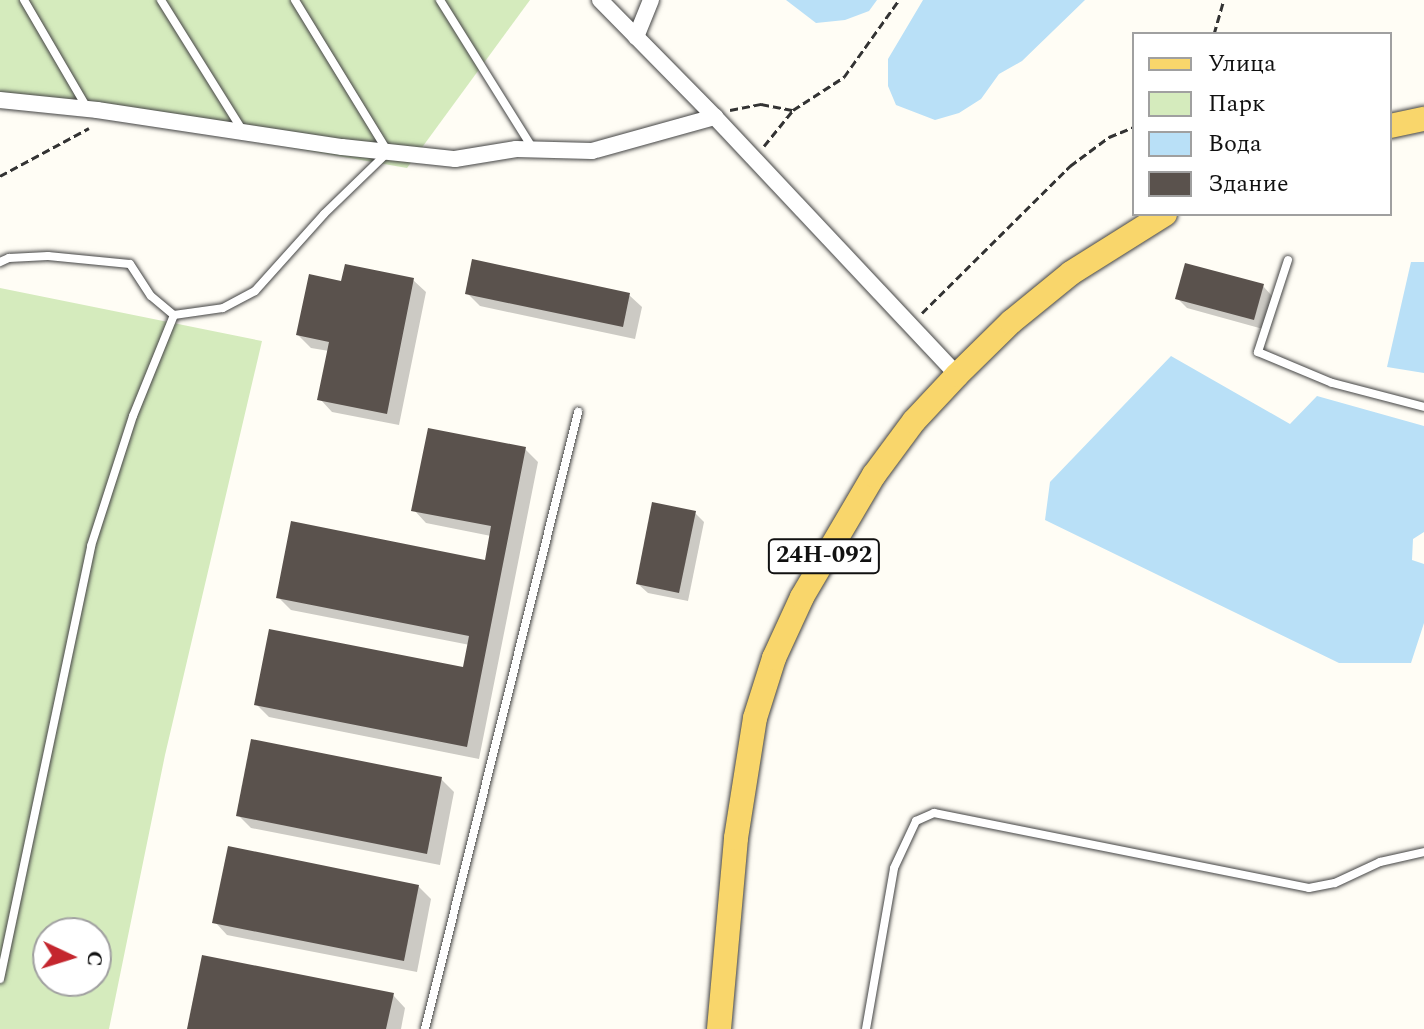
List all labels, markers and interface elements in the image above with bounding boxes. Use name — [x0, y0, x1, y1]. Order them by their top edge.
legend — [1132, 32, 1392, 216]
text: Улица — [1208, 46, 1276, 82]
text: Парк — [1208, 86, 1265, 122]
text: Вода — [1208, 126, 1262, 162]
text: Здание — [1208, 166, 1289, 202]
road number: 24Н-092 — [766, 536, 882, 576]
north arrow — [32, 917, 112, 997]
text: С — [77, 950, 111, 968]

